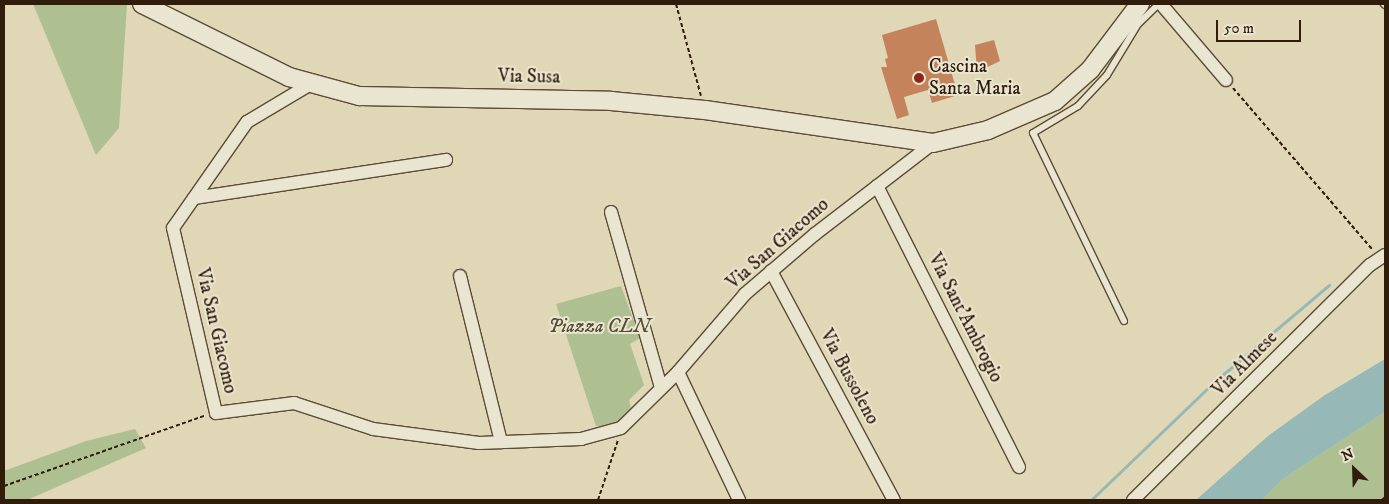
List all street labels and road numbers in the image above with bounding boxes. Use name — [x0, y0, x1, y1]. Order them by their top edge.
street label: Via Susa — [498, 65, 560, 89]
street label: Via San Giacomo — [722, 193, 834, 295]
street label: Via Sant'Ambrogio — [923, 250, 1007, 386]
street label: Via San Giacomo — [190, 266, 242, 396]
street label: Via Bussoleno — [814, 325, 884, 429]
street label: Via Almese — [1208, 327, 1282, 401]

